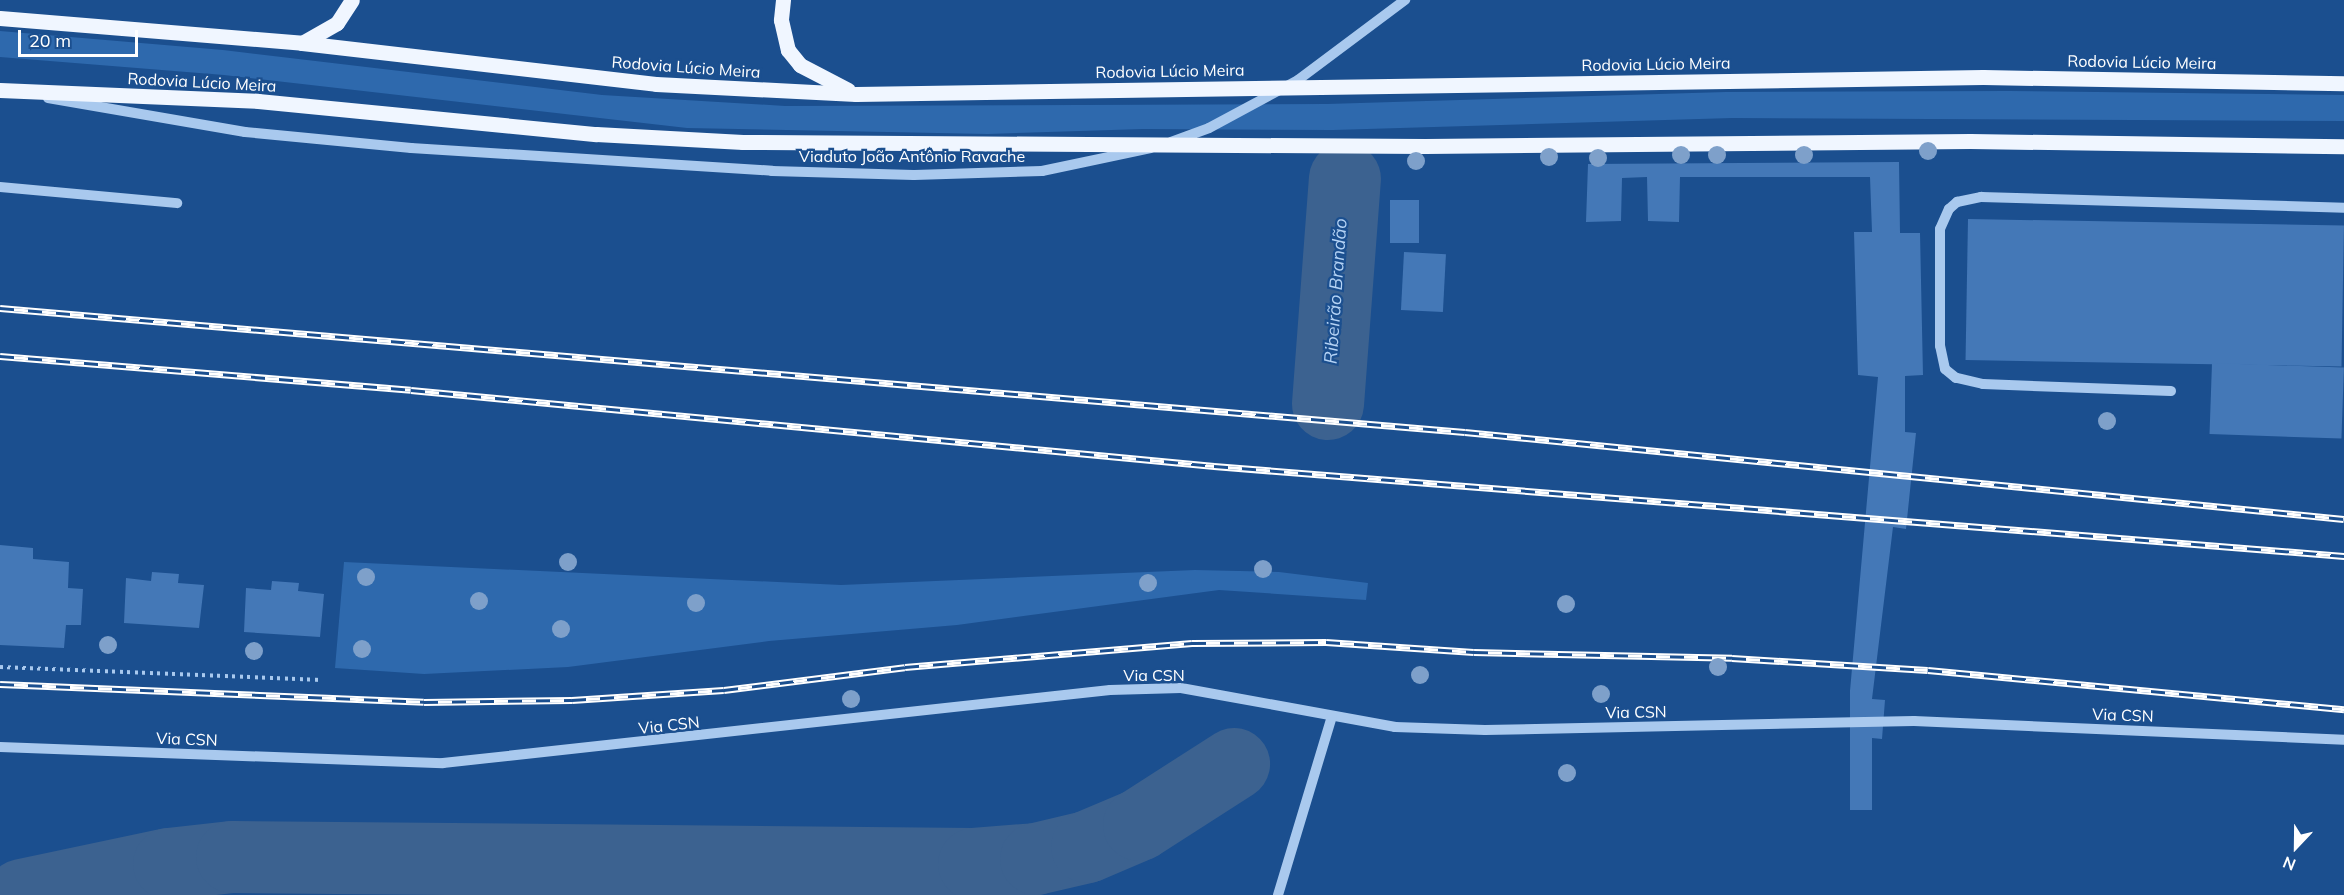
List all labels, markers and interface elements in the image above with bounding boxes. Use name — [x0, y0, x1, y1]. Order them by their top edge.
scale bar — [21, 18, 141, 56]
text: 20 m — [29, 29, 71, 52]
street label: Rodovia Lúcio Meira — [2067, 51, 2217, 73]
street label: Rodovia Lúcio Meira — [611, 52, 761, 82]
street label: Rodovia Lúcio Meira — [1581, 53, 1731, 75]
street label: Rodovia Lúcio Meira — [1095, 60, 1245, 82]
street label: Rodovia Lúcio Meira — [127, 69, 277, 95]
street label: Viaduto João Antônio Ravache — [799, 146, 1025, 166]
water label: Ribeirão Brandão — [1320, 218, 1352, 364]
street label: Via CSN — [1123, 665, 1185, 685]
street label: Via CSN — [1605, 702, 1667, 722]
street label: Via CSN — [2092, 704, 2154, 726]
street label: Via CSN — [637, 712, 701, 738]
street label: Via CSN — [156, 728, 218, 750]
north arrow — [2266, 817, 2326, 877]
text: N — [2280, 852, 2299, 875]

